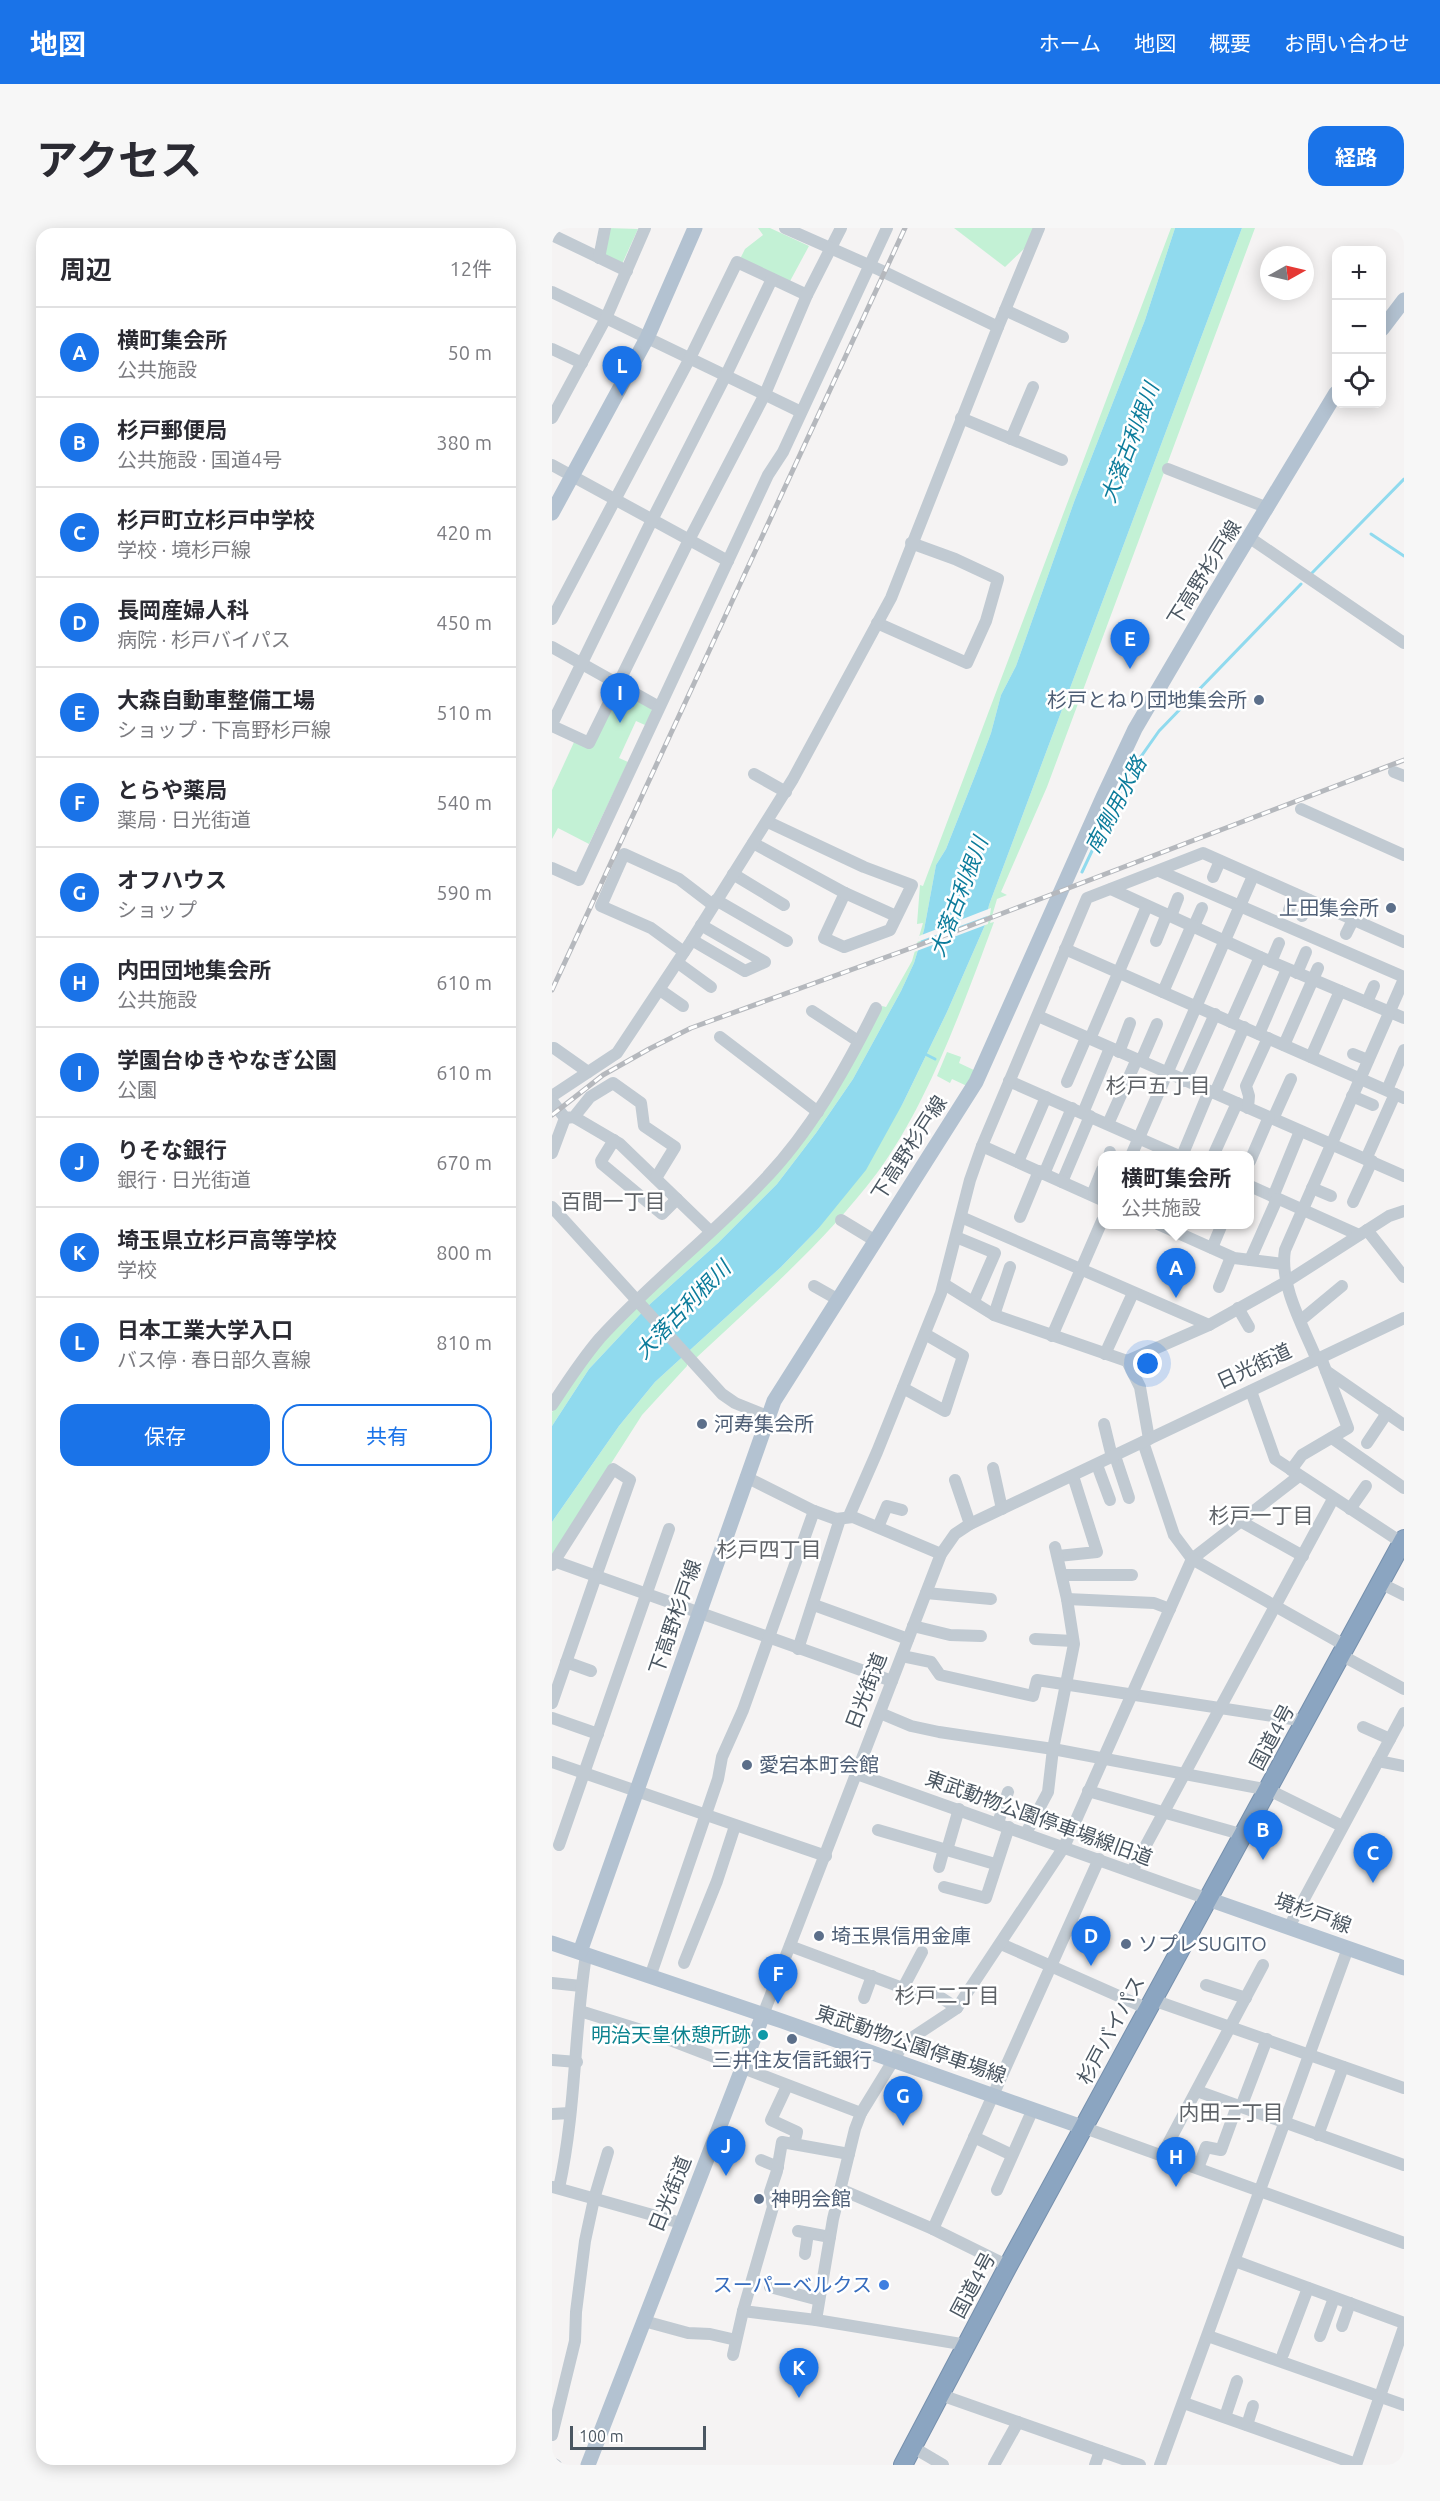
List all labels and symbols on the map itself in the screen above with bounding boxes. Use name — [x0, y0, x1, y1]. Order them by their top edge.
north arrow — [1260, 246, 1314, 300]
pin: L — [602, 346, 642, 396]
water label: 大落古利根川 — [1095, 378, 1164, 506]
street label: 下高野杉戸線 — [1162, 516, 1245, 630]
pin: E — [1110, 620, 1150, 669]
pin: I — [600, 674, 640, 723]
place label: 杉戸とねり団地集会所 — [1047, 688, 1247, 711]
marker: 杉戸とねり団地集会所 — [1252, 693, 1266, 707]
water label: 南側用水路 — [1080, 751, 1151, 857]
water label: 大落古利根川 — [924, 832, 993, 960]
place label: 上田集会所 — [1279, 896, 1379, 919]
marker: 上田集会所 — [1384, 901, 1398, 915]
district label: 杉戸五丁目 — [1106, 1073, 1211, 1097]
street label: 下高野杉戸線 — [866, 1091, 951, 1204]
district label: 百間一丁目 — [561, 1189, 666, 1213]
pin: A — [1156, 1248, 1196, 1298]
water label: 大落古利根川 — [630, 1254, 736, 1363]
street label: 日光街道 — [1213, 1338, 1295, 1393]
your location — [1133, 1349, 1162, 1378]
place label: 河寿集会所 — [714, 1412, 814, 1435]
marker: 河寿集会所 — [695, 1417, 709, 1431]
district label: 杉戸一丁目 — [1209, 1503, 1314, 1527]
district label: 杉戸四丁目 — [717, 1537, 822, 1561]
street label: 下高野杉戸線 — [644, 1556, 705, 1677]
street label: 日光街道 — [840, 1649, 891, 1732]
street label: 国道4号 — [1245, 1700, 1298, 1774]
place label: 愛宕本町会館 — [759, 1753, 879, 1776]
marker: 愛宕本町会館 — [740, 1758, 754, 1772]
street label: 東武動物公園停車場線旧道 — [922, 1766, 1156, 1869]
pin: B — [1244, 1810, 1282, 1860]
pin: C — [1354, 1834, 1392, 1883]
street label: 境杉戸線 — [1272, 1888, 1355, 1937]
pin: D — [1072, 1916, 1110, 1966]
place label: 埼玉県信用金庫 — [831, 1924, 971, 1947]
marker: 埼玉県信用金庫 — [812, 1929, 826, 1943]
place label: ソプレSUGITO — [1138, 1932, 1267, 1955]
marker: ソプレSUGITO — [1119, 1937, 1133, 1951]
pin: F — [758, 1954, 798, 2004]
street label: 杉戸バイパス — [1072, 1972, 1149, 2088]
district label: 杉戸二丁目 — [895, 1983, 1000, 2007]
street label: 東武動物公園停車場線 — [813, 2000, 1009, 2087]
place label: 明治天皇休憩所跡 — [591, 2023, 751, 2046]
marker: 明治天皇休憩所跡 — [756, 2028, 770, 2042]
marker: 三井住友信託銀行 — [785, 2032, 799, 2046]
place label: 三井住友信託銀行 — [712, 2048, 872, 2071]
pin: G — [884, 2076, 922, 2126]
district label: 内田二丁目 — [1179, 2100, 1284, 2124]
pin: J — [706, 2126, 746, 2176]
pin: H — [1156, 2138, 1196, 2187]
street label: 日光街道 — [644, 2152, 695, 2235]
place label: 神明会館 — [771, 2187, 851, 2210]
marker: 神明会館 — [752, 2192, 766, 2206]
street label: 国道4号 — [946, 2248, 999, 2322]
place label: スーパーベルクス — [713, 2273, 872, 2296]
marker: スーパーベルクス — [877, 2278, 891, 2292]
pin: K — [780, 2348, 818, 2398]
scale bar — [570, 2423, 706, 2450]

